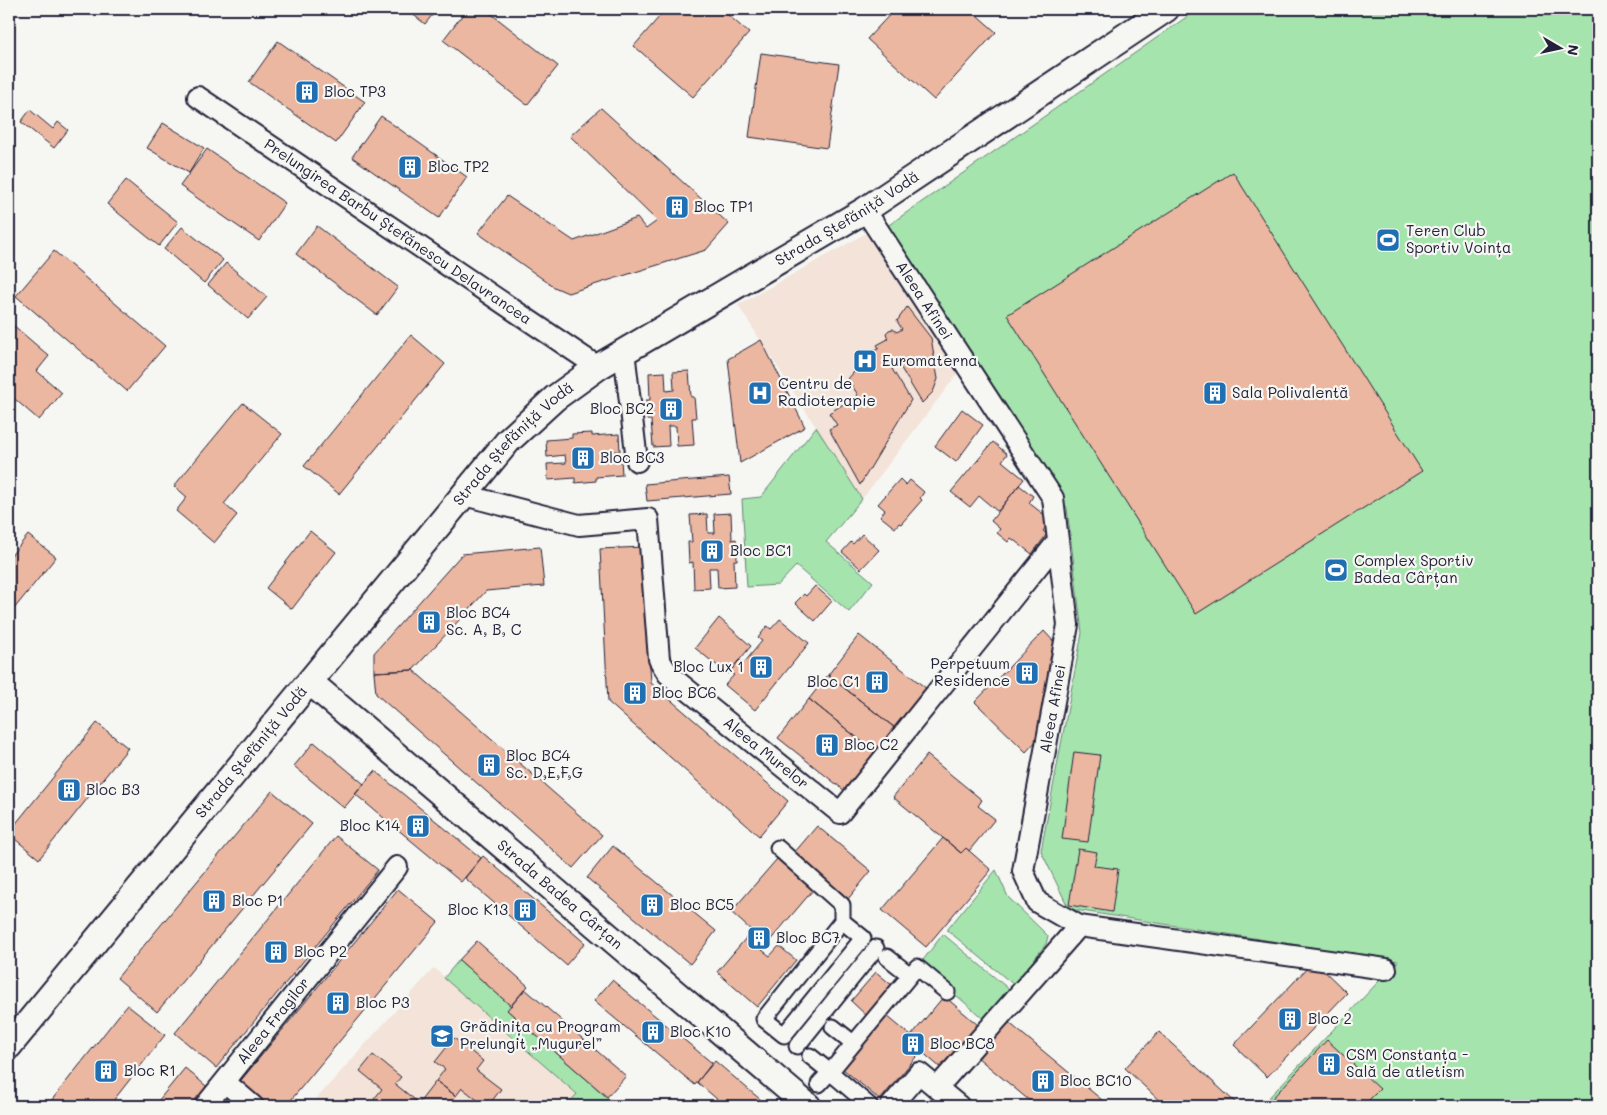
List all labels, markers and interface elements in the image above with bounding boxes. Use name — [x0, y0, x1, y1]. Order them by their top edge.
north arrow — [1534, 22, 1584, 72]
text: N — [1563, 43, 1584, 57]
building icon: Bloc TP3 — [294, 79, 320, 105]
place label: Bloc TP3 — [324, 81, 386, 101]
street label: Prelungirea Barbu Ștefănescu Delavrancea — [261, 134, 536, 328]
building icon: Bloc TP2 — [397, 154, 423, 180]
place label: Bloc TP2 — [428, 156, 489, 176]
street label: Strada Ștefăniță Vodă — [771, 166, 923, 270]
building icon: Bloc TP1 — [664, 194, 690, 220]
place label: Bloc TP1 — [694, 196, 754, 216]
place label: Teren Club Sportiv Voința — [1406, 220, 1511, 258]
sports icon: Teren Club Sportiv Voința — [1375, 227, 1401, 253]
street label: Aleea Afinei — [892, 257, 958, 343]
hospital icon: Euromaterna — [852, 348, 878, 374]
place label: Euromaterna — [882, 350, 978, 370]
place label: Centru de Radioterapie — [778, 373, 876, 410]
street label: Strada Ștefăniță Vodă — [448, 377, 577, 509]
hospital icon: Centru de Radioterapie — [747, 380, 773, 406]
building icon: Sala Polivalentă — [1202, 380, 1228, 406]
place label: Sala Polivalentă — [1232, 382, 1349, 402]
building icon: Bloc BC2 — [658, 396, 684, 422]
place label: Bloc BC2 — [590, 398, 654, 418]
building icon: Bloc BC3 — [570, 445, 596, 471]
place label: Bloc BC3 — [600, 447, 665, 467]
building icon: Bloc BC1 — [699, 538, 725, 564]
place label: Bloc BC1 — [730, 540, 792, 560]
place label: Complex Sportiv Badea Cârțan — [1354, 550, 1474, 588]
sports icon: Complex Sportiv Badea Cârțan — [1323, 557, 1349, 583]
place label: Bloc BC4 Sc. A, B, C — [446, 602, 522, 639]
building icon: Bloc BC4 Sc. A, B, C — [416, 609, 442, 635]
place label: Perpetuum Residence — [931, 653, 1010, 690]
building icon: Bloc Lux 1 — [748, 654, 774, 680]
place label: Bloc Lux 1 — [673, 656, 744, 676]
building icon: Perpetuum Residence — [1014, 660, 1040, 686]
street label: Aleea Afinei — [1034, 663, 1070, 755]
building icon: Bloc C1 — [864, 669, 890, 695]
place label: Bloc C1 — [807, 671, 860, 691]
building icon: Bloc BC6 — [622, 680, 648, 706]
street label: Strada Ștefăniță Vodă — [190, 681, 311, 822]
place label: Bloc BC6 — [652, 682, 717, 702]
street label: Aleea Murelor — [720, 712, 813, 793]
building icon: Bloc C2 — [814, 732, 840, 758]
place label: Bloc C2 — [844, 734, 899, 754]
place label: Bloc BC4 Sc. D,E,F,G — [506, 745, 583, 782]
building icon: Bloc BC4 Sc. D,E,F,G — [476, 752, 502, 778]
building icon: Bloc B3 — [56, 777, 82, 803]
place label: Bloc B3 — [86, 779, 140, 799]
building icon: Bloc K14 — [405, 813, 431, 839]
place label: Bloc K14 — [340, 815, 400, 835]
street label: Strada Badea Cârțan — [493, 835, 627, 953]
building icon: Bloc P1 — [201, 888, 227, 914]
place label: Bloc P1 — [232, 890, 283, 910]
building icon: Bloc BC5 — [639, 892, 665, 918]
place label: Bloc BC5 — [670, 894, 734, 914]
building icon: Bloc K13 — [512, 897, 538, 923]
place label: Bloc K13 — [448, 899, 508, 919]
building icon: Bloc BC7 — [746, 925, 772, 951]
place label: Bloc BC7 — [776, 927, 840, 947]
building icon: Bloc P2 — [263, 939, 289, 965]
place label: Bloc P2 — [294, 941, 347, 961]
street label: Aleea Fragilor — [232, 973, 313, 1068]
building icon: Bloc P3 — [325, 990, 351, 1016]
place label: Bloc P3 — [356, 992, 410, 1012]
building icon: Bloc 2 — [1277, 1006, 1303, 1032]
place label: Bloc 2 — [1308, 1008, 1352, 1028]
place label: Grădinița cu Program Prelungit „Mugurel” — [460, 1016, 621, 1053]
building icon: Bloc K10 — [640, 1019, 666, 1045]
place label: Bloc K10 — [670, 1021, 731, 1041]
school or university icon: Grădinița cu Program Prelungit „Mugurel” — [429, 1023, 455, 1049]
building icon: Bloc BC8 — [900, 1031, 926, 1057]
place label: Bloc BC8 — [930, 1033, 995, 1053]
place label: CSM Constanța - Sală de atletism — [1346, 1044, 1468, 1081]
building icon: CSM Constanța - Sală de atletism — [1316, 1051, 1342, 1077]
building icon: Bloc R1 — [93, 1058, 119, 1084]
place label: Bloc R1 — [124, 1060, 176, 1080]
building icon: Bloc BC10 — [1030, 1068, 1056, 1094]
place label: Bloc BC10 — [1060, 1070, 1132, 1090]

